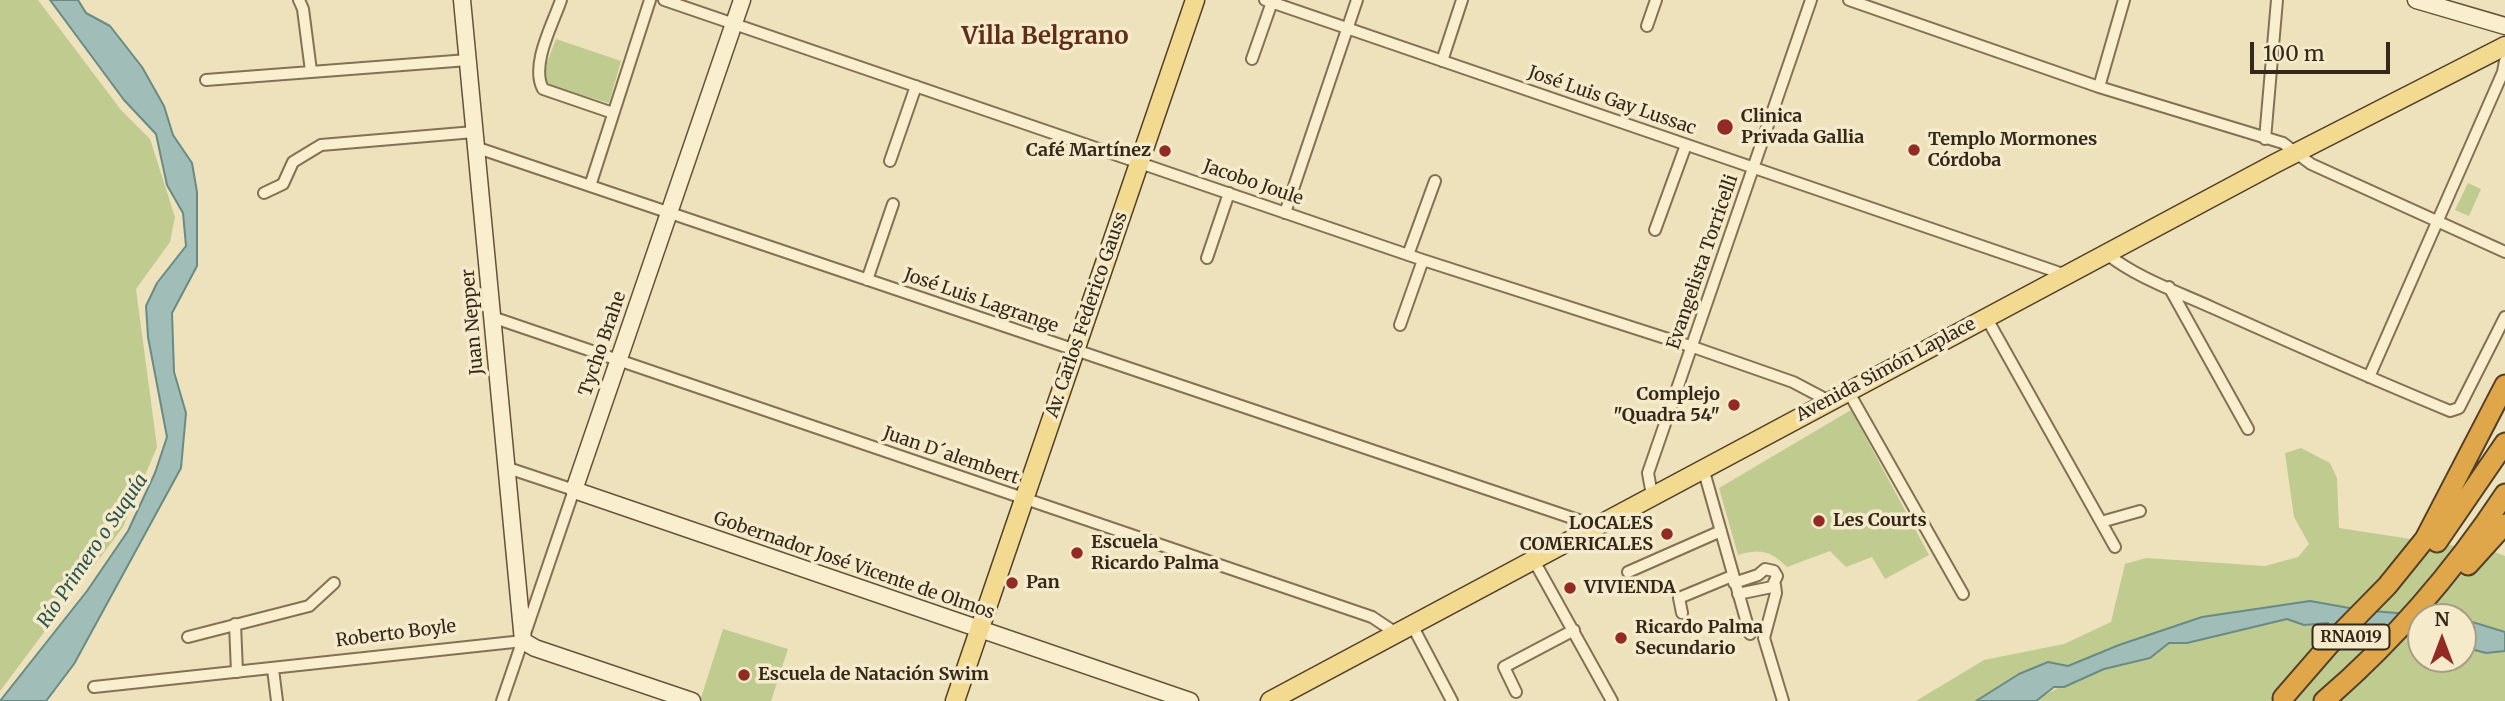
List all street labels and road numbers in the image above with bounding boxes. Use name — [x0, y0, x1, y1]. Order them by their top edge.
street label: José Luis Gay Lussac — [1525, 62, 1699, 140]
street label: Jacobo Joule — [1200, 156, 1306, 210]
street label: Evangelista Torricelli — [1663, 172, 1743, 352]
street label: Av. Carlos Federico Gauss — [1042, 209, 1132, 421]
street label: José Luis Lagrange — [901, 264, 1061, 338]
street label: Juan Nepper — [458, 268, 488, 376]
street label: Tycho Brahe — [575, 289, 631, 399]
street label: Avenida Simón Laplace — [1793, 313, 1979, 427]
street label: Juan D´alembert — [880, 423, 1022, 489]
street label: Gobernador José Vicente de Olmos — [711, 508, 997, 624]
street label: Roberto Boyle — [335, 616, 457, 652]
road number: RNA019 — [2312, 624, 2390, 650]

